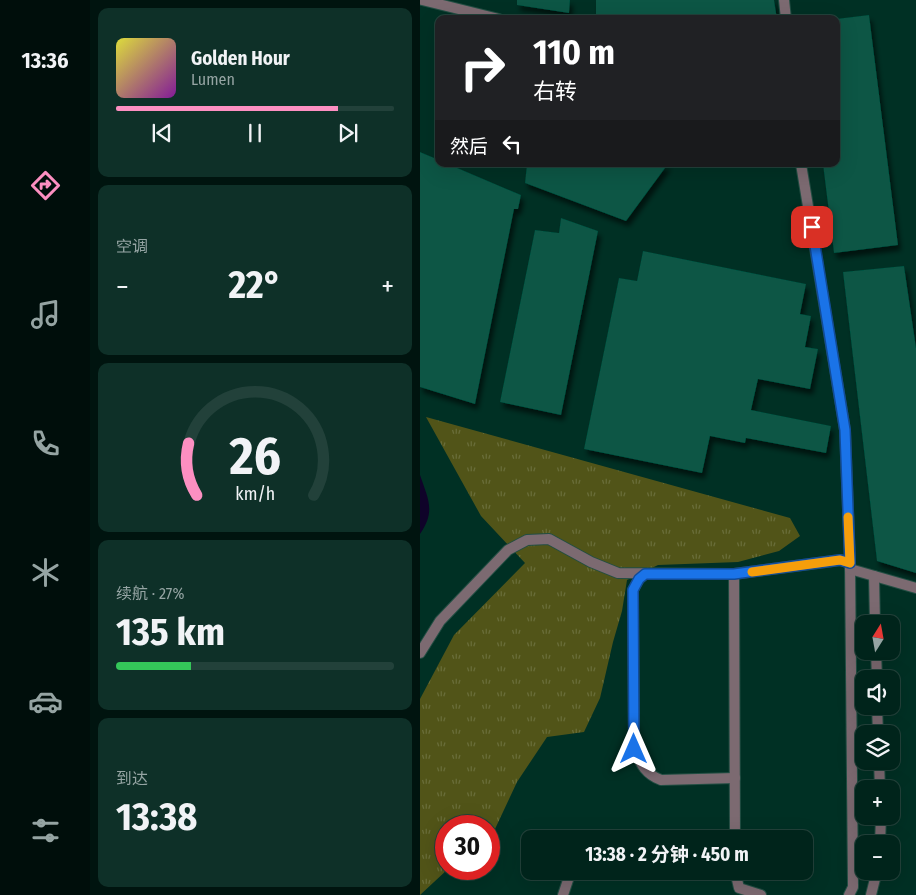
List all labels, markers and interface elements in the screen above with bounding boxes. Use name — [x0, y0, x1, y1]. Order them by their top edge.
text: 110 m — [533, 31, 615, 73]
icon: right — [450, 35, 515, 100]
text: 13:36 — [21, 47, 69, 74]
text: Golden Hour — [191, 47, 290, 70]
text: Lumen — [191, 70, 235, 89]
text: 右转 — [533, 78, 577, 105]
icon: previous — [148, 119, 176, 147]
icon: pause — [241, 119, 269, 147]
icon: next — [334, 119, 362, 147]
icon: left — [498, 130, 526, 158]
text: 然后 — [450, 135, 488, 158]
icon: directions — [28, 168, 63, 203]
pin — [791, 206, 833, 248]
icon: arrive — [798, 213, 826, 241]
text: 空调 — [116, 237, 148, 256]
text: 22° — [228, 262, 281, 308]
text: − — [116, 270, 129, 303]
text: + — [381, 270, 394, 303]
icon: music — [28, 297, 63, 332]
text: 26 — [228, 425, 281, 488]
icon: phone — [28, 426, 63, 461]
text: km/h — [235, 483, 275, 505]
icon: climate — [28, 555, 63, 590]
text: 续航 · 27% — [116, 584, 184, 603]
text: 135 km — [116, 609, 225, 655]
north arrow — [855, 615, 900, 660]
map controls — [855, 615, 900, 880]
button: sound — [855, 670, 900, 715]
icon: car — [28, 684, 63, 719]
position arrow — [607, 722, 659, 774]
button: layers — [855, 725, 900, 770]
text: 到达 — [116, 769, 148, 788]
button: + — [855, 780, 900, 825]
text: 13:38 — [116, 794, 197, 840]
icon: filters — [28, 813, 63, 848]
speed limit sign: 30 — [435, 815, 500, 880]
button: − — [855, 835, 900, 880]
text: 13:38 · 2 分钟 · 450 m — [585, 843, 749, 866]

